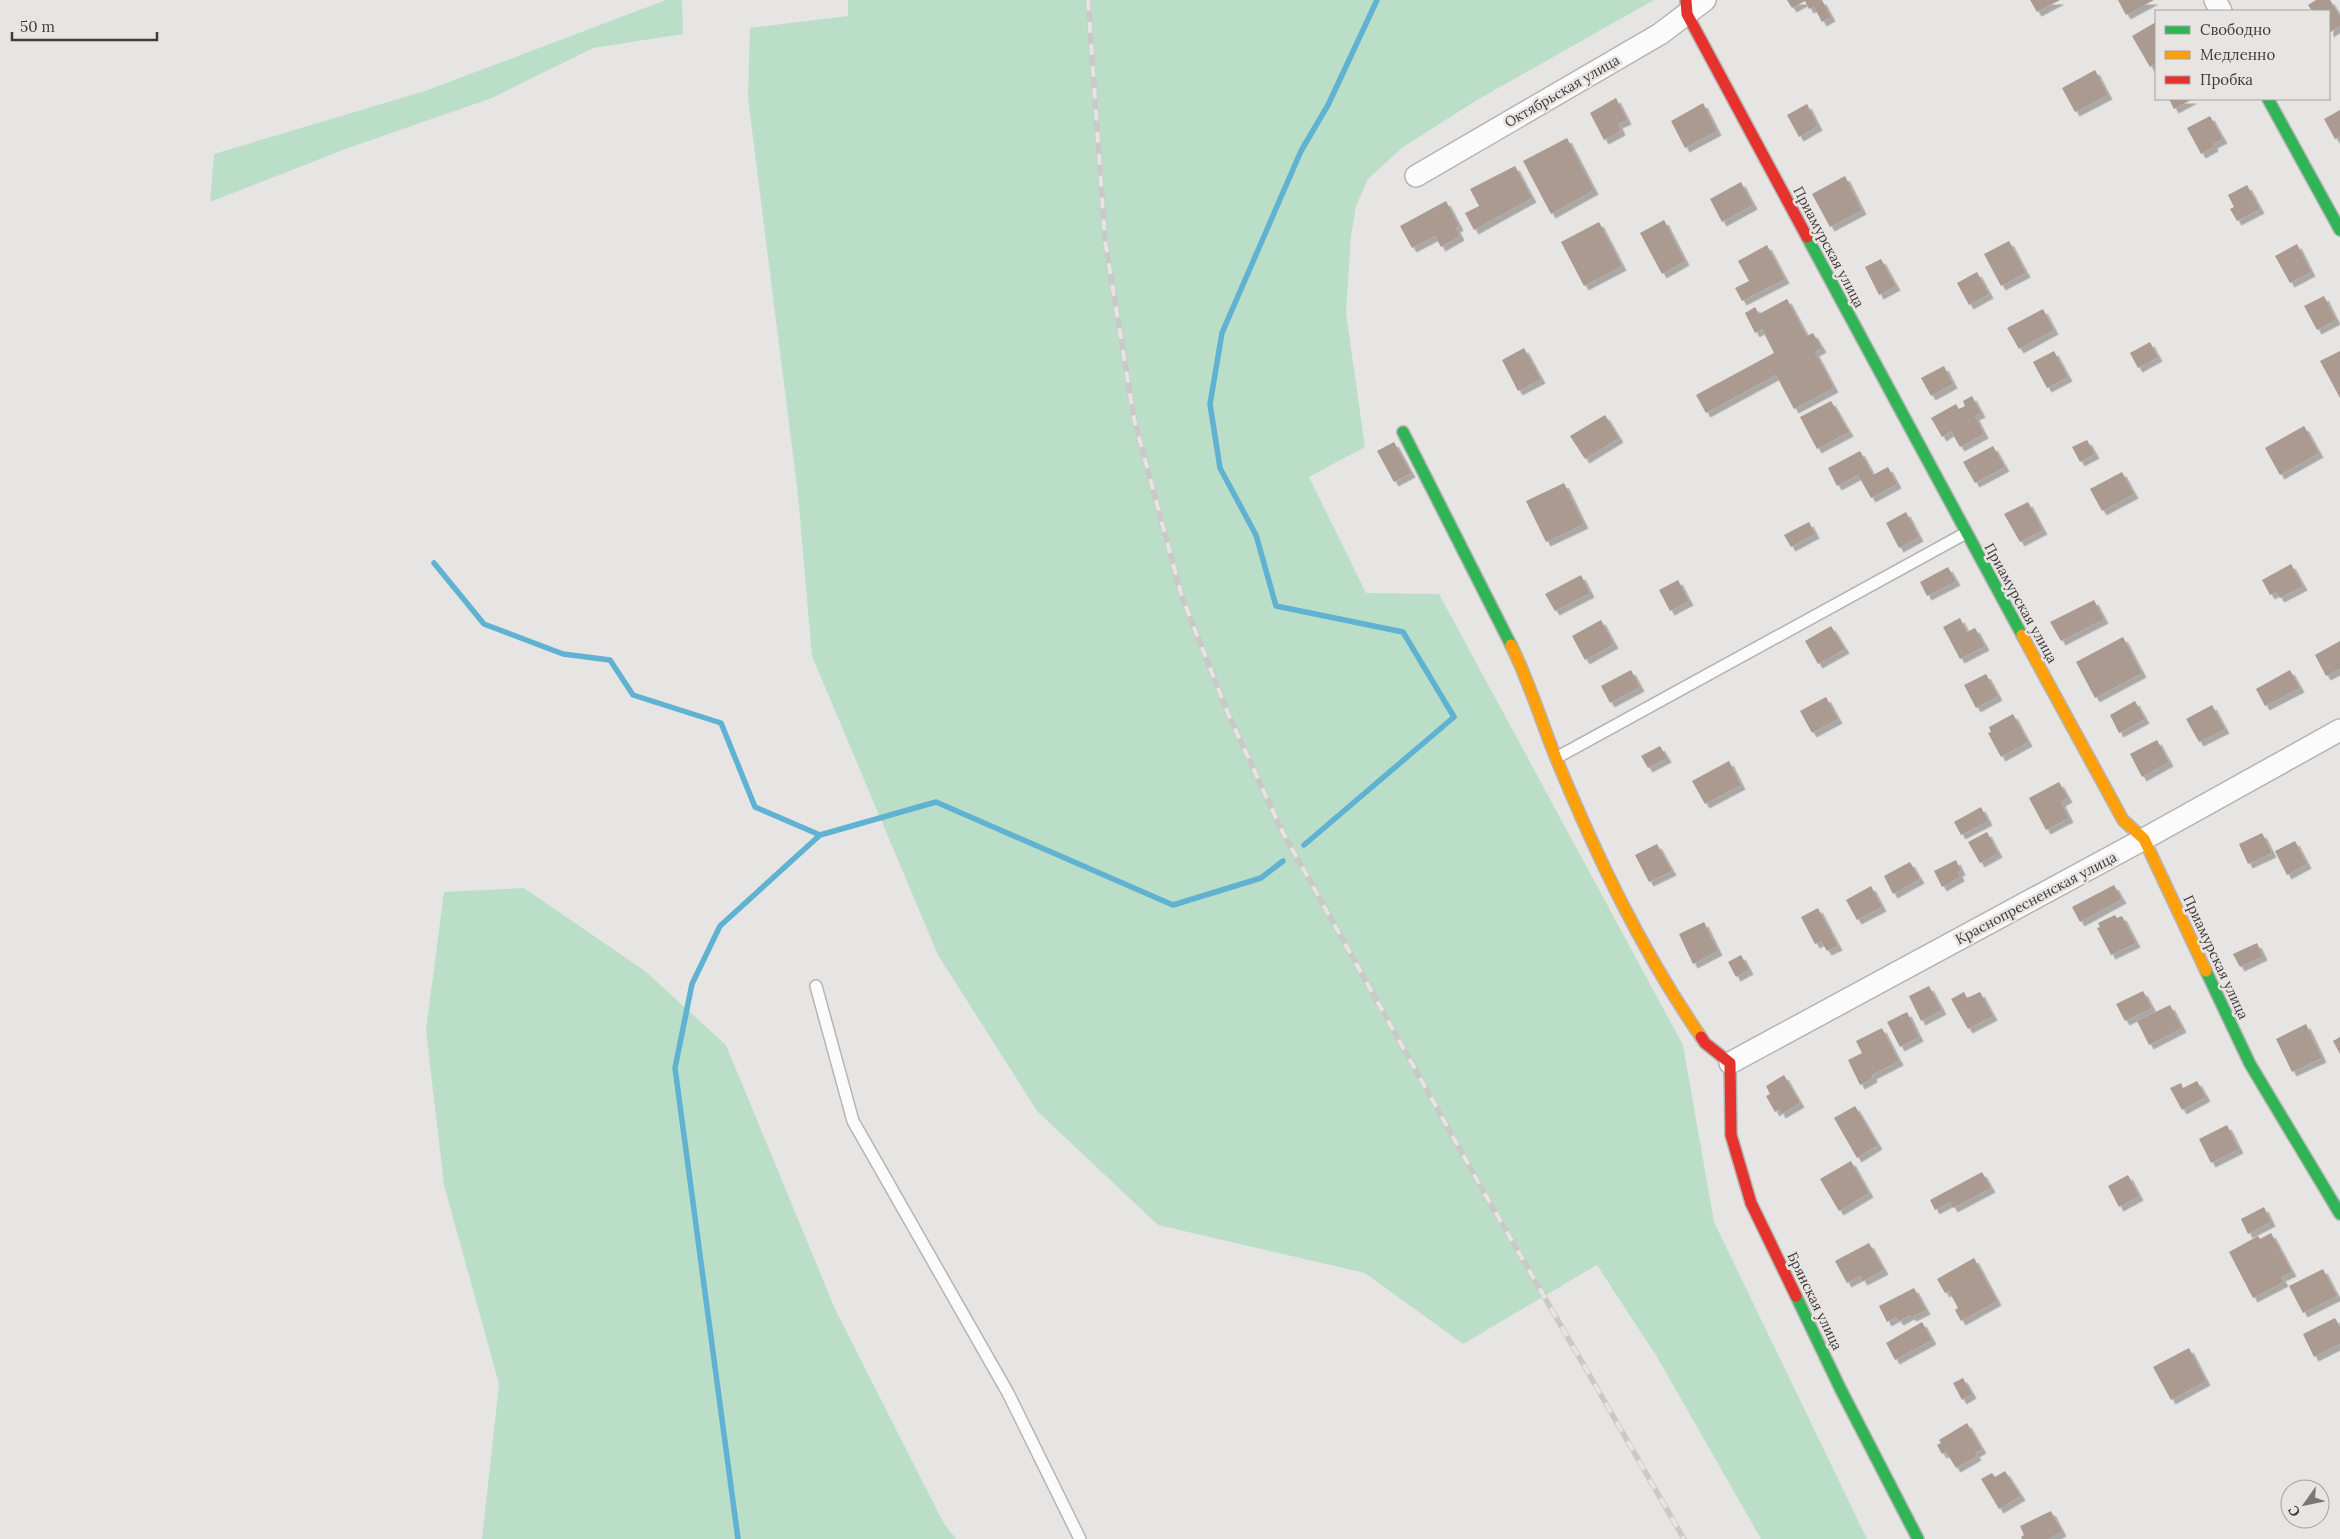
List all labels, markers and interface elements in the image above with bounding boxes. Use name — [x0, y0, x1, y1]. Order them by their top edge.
scale bar — [12, 10, 158, 42]
legend — [2155, 10, 2330, 100]
text: 50 m — [20, 17, 55, 36]
text: Свободно — [2200, 20, 2271, 39]
text: Медленно — [2200, 45, 2275, 64]
street label: Октябрьская улица — [1501, 51, 1623, 131]
text: Пробка — [2200, 70, 2253, 89]
street label: Приамурская улица — [1789, 183, 1869, 311]
street label: Приамурская улица — [1980, 540, 2062, 666]
street label: Краснопресненская улица — [1952, 848, 2120, 948]
street label: Приамурская улица — [2179, 892, 2253, 1022]
street label: Брянская улица — [1783, 1249, 1847, 1353]
north arrow — [2280, 1479, 2330, 1529]
text: С — [2284, 1502, 2304, 1520]

